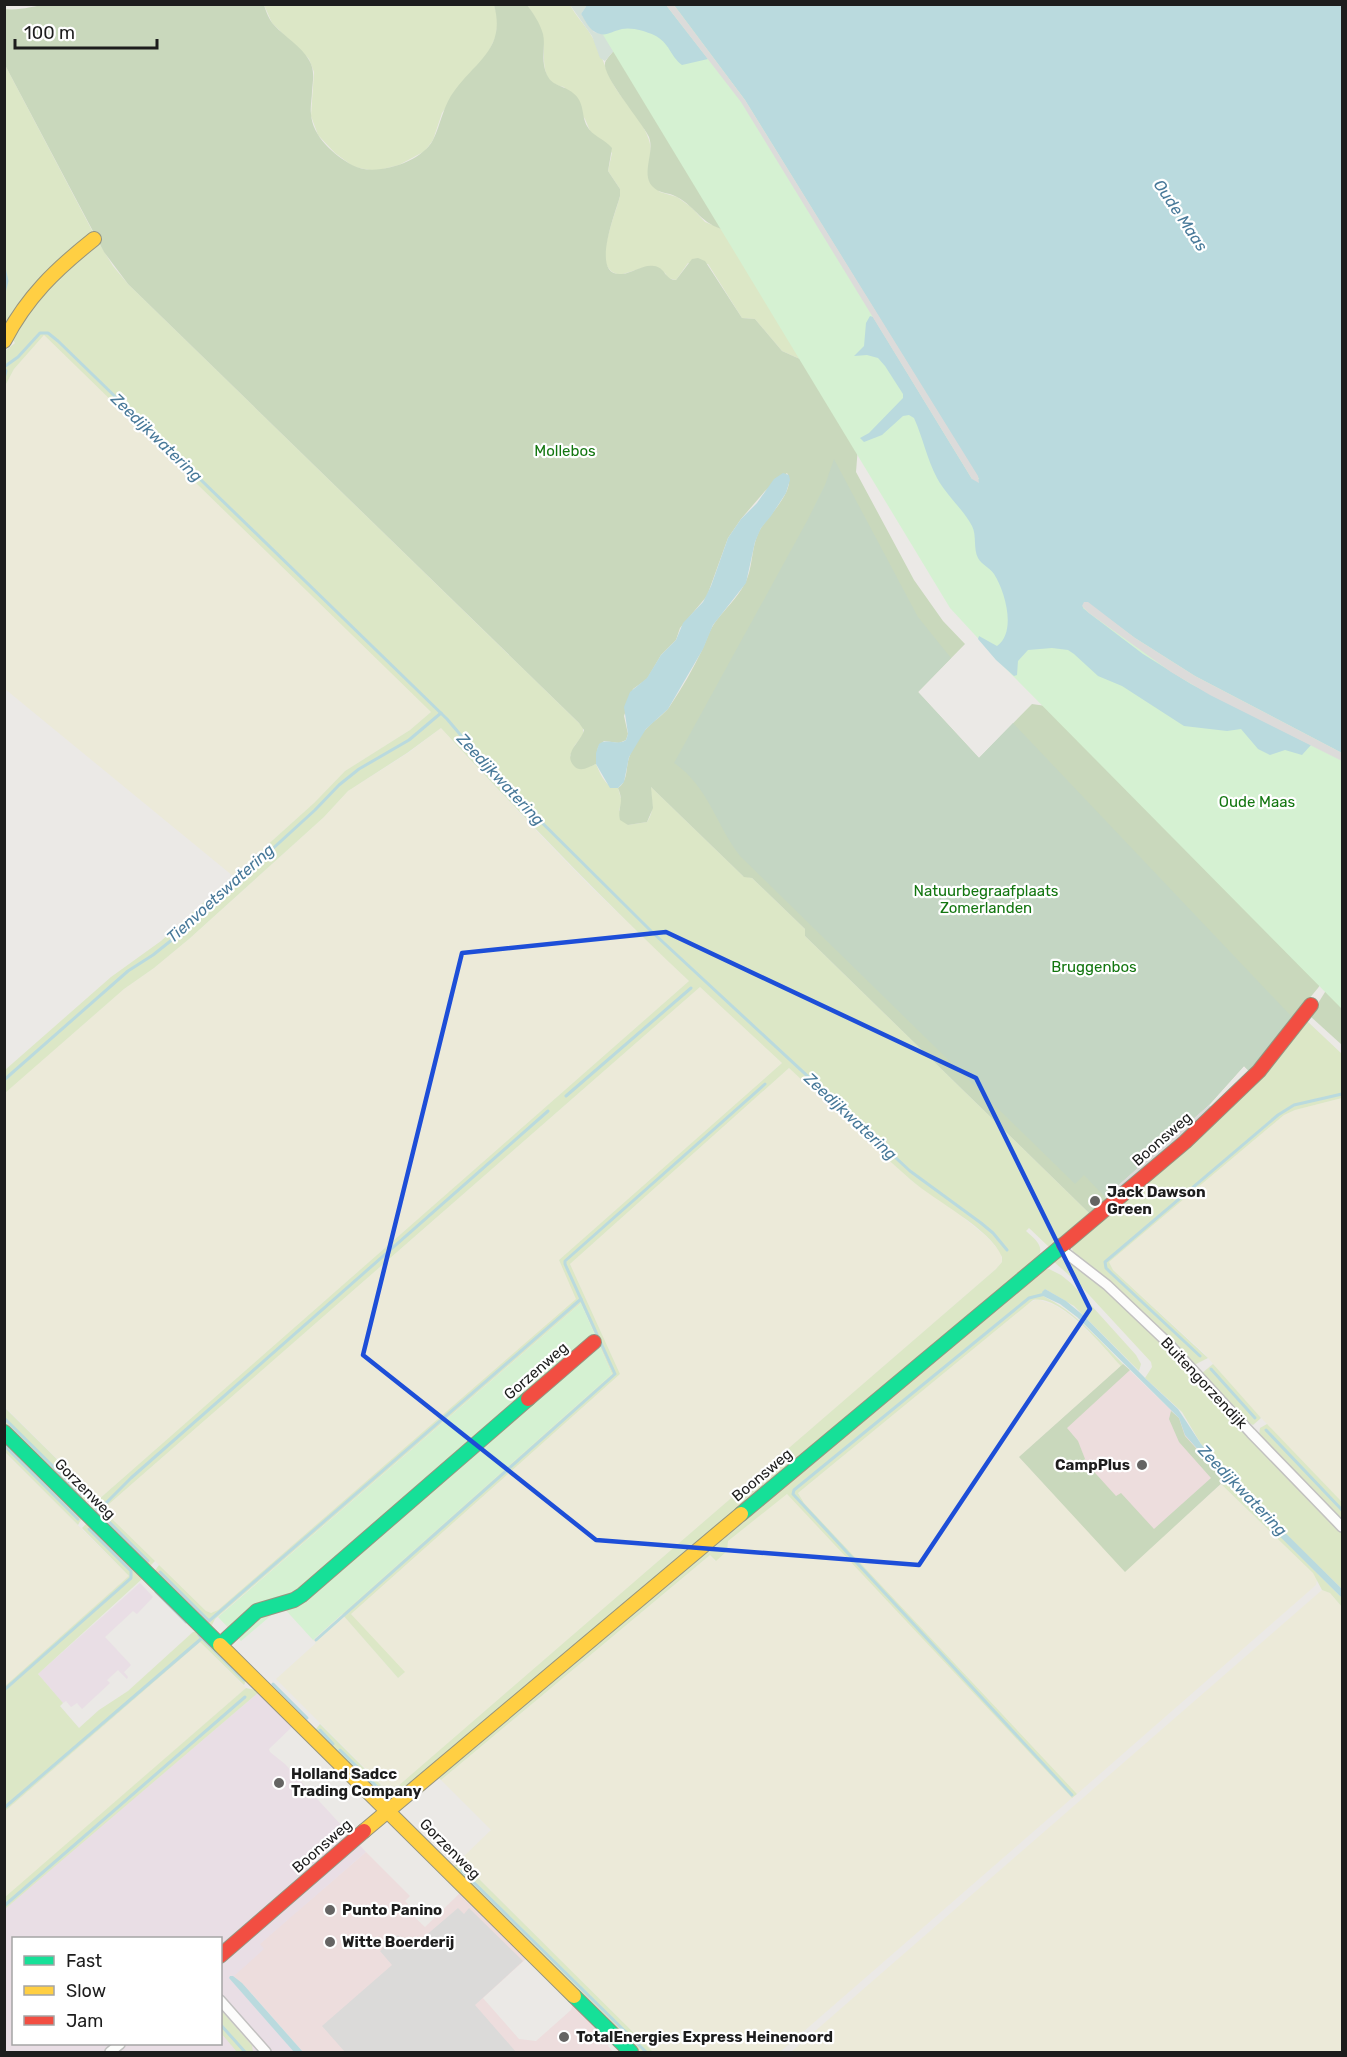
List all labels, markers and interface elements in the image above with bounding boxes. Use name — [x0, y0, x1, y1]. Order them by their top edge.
scale bar — [15, 12, 158, 50]
text: 100 m — [24, 22, 75, 44]
water label: Oude Maas — [1150, 176, 1212, 255]
water label: Zeedijkwatering — [106, 388, 207, 486]
park label: Mollebos — [534, 442, 596, 460]
water label: Zeedijkwatering — [452, 728, 549, 830]
park label: Oude Maas — [1219, 793, 1295, 811]
water label: Tienvoetswatering — [163, 840, 278, 947]
park label: Natuurbegraafplaats Zomerlanden — [914, 882, 1059, 917]
park label: Bruggenbos — [1051, 958, 1137, 976]
water label: Zeedijkwatering — [800, 1068, 901, 1164]
street label: Boonsweg — [1129, 1108, 1195, 1170]
place label: Jack Dawson Green — [1107, 1183, 1206, 1218]
marker: Jack Dawson Green — [1088, 1194, 1102, 1208]
street label: Buitengorzendijk — [1157, 1334, 1251, 1433]
street label: Gorzenweg — [500, 1338, 572, 1404]
water label: Zeedijkwatering — [1194, 1440, 1291, 1540]
street label: Boonsweg — [728, 1445, 796, 1505]
street label: Gorzenweg — [51, 1455, 119, 1523]
place label: CampPlus — [1055, 1456, 1130, 1474]
marker: CampPlus — [1135, 1458, 1149, 1472]
place label: Holland Sadcc Trading Company — [291, 1765, 421, 1800]
marker: Holland Sadcc Trading Company — [272, 1776, 286, 1790]
street label: Boonsweg — [289, 1815, 355, 1877]
street label: Gorzenweg — [416, 1815, 484, 1883]
place label: Punto Panino — [342, 1901, 442, 1919]
marker: Punto Panino — [323, 1903, 337, 1917]
place label: Witte Boerderij — [342, 1933, 454, 1951]
marker: Witte Boerderij — [323, 1935, 337, 1949]
legend — [12, 1937, 222, 2045]
text: Fast — [66, 1950, 102, 1972]
text: Slow — [66, 1980, 106, 2002]
text: Jam — [66, 2010, 103, 2032]
place label: TotalEnergies Express Heinenoord — [576, 2028, 833, 2046]
marker: TotalEnergies Express Heinenoord — [557, 2030, 571, 2044]

